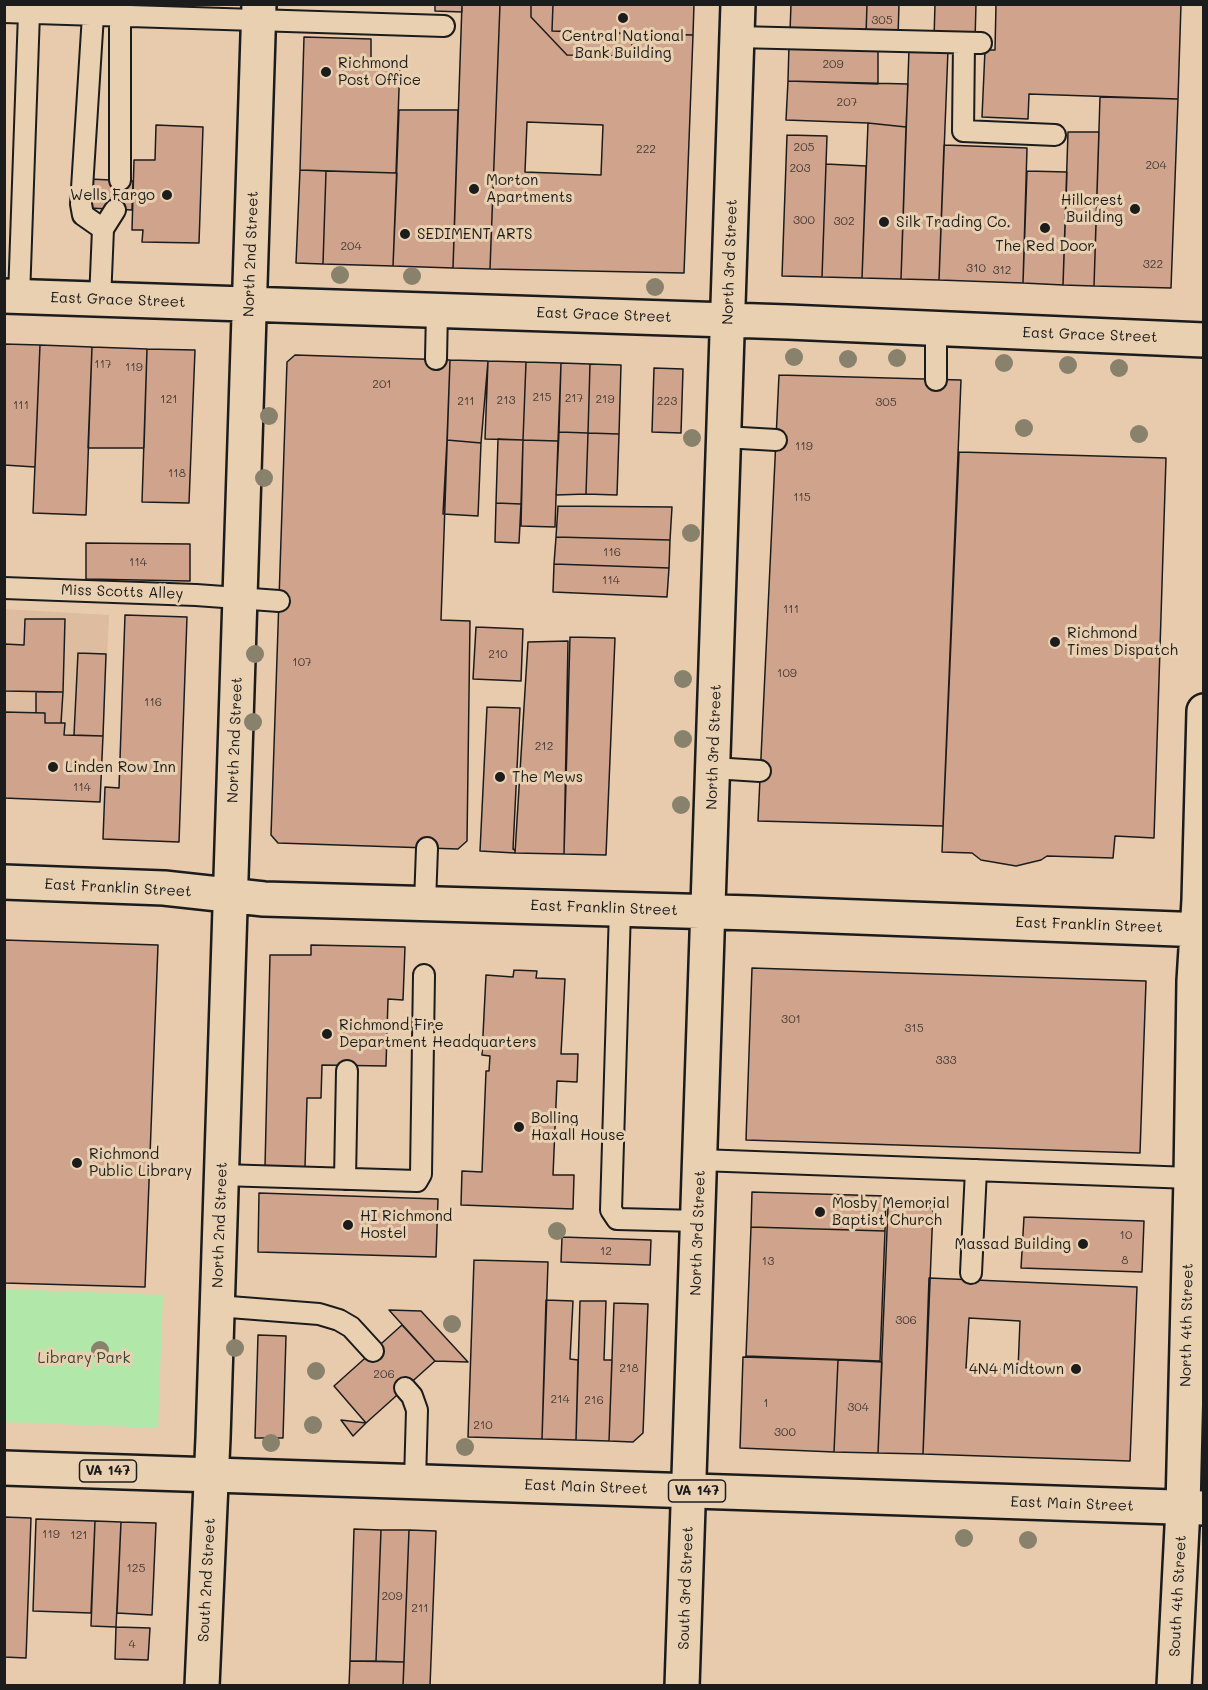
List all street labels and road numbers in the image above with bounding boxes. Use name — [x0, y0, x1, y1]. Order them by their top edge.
street label: North 2nd Street — [240, 191, 262, 317]
street label: North 3rd Street — [719, 199, 741, 325]
street label: East Grace Street — [50, 289, 186, 311]
street label: East Grace Street — [536, 304, 672, 326]
street label: East Grace Street — [1022, 324, 1158, 346]
street label: Miss Scotts Alley — [61, 581, 183, 603]
street label: North 2nd Street — [224, 677, 246, 803]
street label: North 3rd Street — [703, 684, 725, 810]
street label: East Franklin Street — [44, 875, 192, 901]
street label: East Franklin Street — [530, 896, 678, 920]
street label: East Franklin Street — [1015, 913, 1163, 937]
street label: North 2nd Street — [209, 1162, 231, 1288]
street label: North 3rd Street — [687, 1170, 709, 1296]
street label: North 4th Street — [1177, 1263, 1197, 1387]
road number: VA 147 — [80, 1460, 136, 1482]
street label: East Main Street — [524, 1476, 648, 1498]
road number: VA 147 — [668, 1480, 726, 1502]
street label: East Main Street — [1010, 1493, 1134, 1515]
street label: South 2nd Street — [195, 1518, 219, 1642]
street label: South 3rd Street — [675, 1526, 697, 1650]
street label: South 4th Street — [1166, 1535, 1190, 1657]

